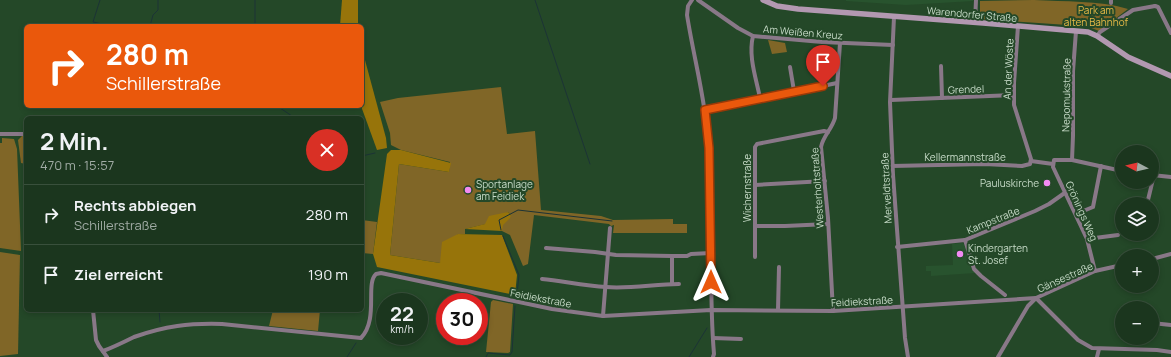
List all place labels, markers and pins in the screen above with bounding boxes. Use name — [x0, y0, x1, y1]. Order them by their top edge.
pin — [806, 45, 840, 86]
place label: Pauluskirche — [980, 176, 1039, 190]
place label: Sportanlage am Feidiek — [476, 177, 533, 203]
marker: Pauluskirche — [1042, 178, 1052, 188]
marker: Sportanlage am Feidiek — [463, 185, 473, 195]
place label: Kindergarten St. Josef — [968, 241, 1028, 267]
marker: Kindergarten St. Josef — [955, 249, 965, 259]

